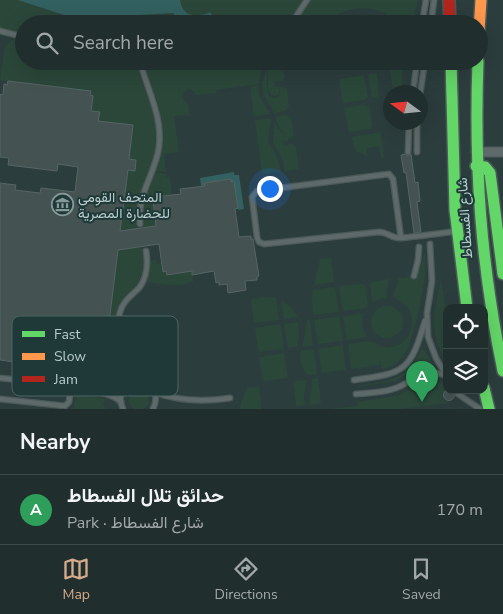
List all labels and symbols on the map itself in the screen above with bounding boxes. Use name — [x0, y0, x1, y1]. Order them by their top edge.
north arrow — [383, 85, 428, 130]
your location — [257, 176, 283, 202]
street label: شارع الفسطاط — [453, 177, 478, 259]
place label: المتحف القومى للحضارة المصرية — [78, 188, 170, 223]
museum icon: المتحف القومى للحضارة المصرية — [50, 193, 74, 217]
legend — [12, 316, 178, 396]
text: Fast — [54, 325, 80, 344]
text: Slow — [54, 347, 86, 366]
pin: A — [406, 361, 438, 402]
text: Jam — [53, 370, 78, 389]

